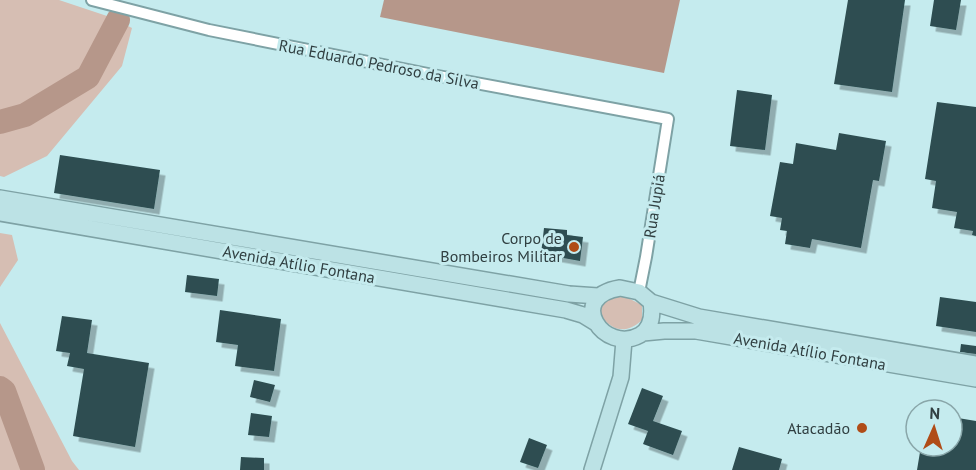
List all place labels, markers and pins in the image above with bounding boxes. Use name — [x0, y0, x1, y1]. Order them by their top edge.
place label: Corpo de Bombeiros Militar — [440, 228, 563, 266]
marker: Corpo de Bombeiros Militar — [567, 240, 581, 254]
place label: Atacadão — [787, 418, 850, 438]
marker: Atacadão — [855, 421, 869, 435]

